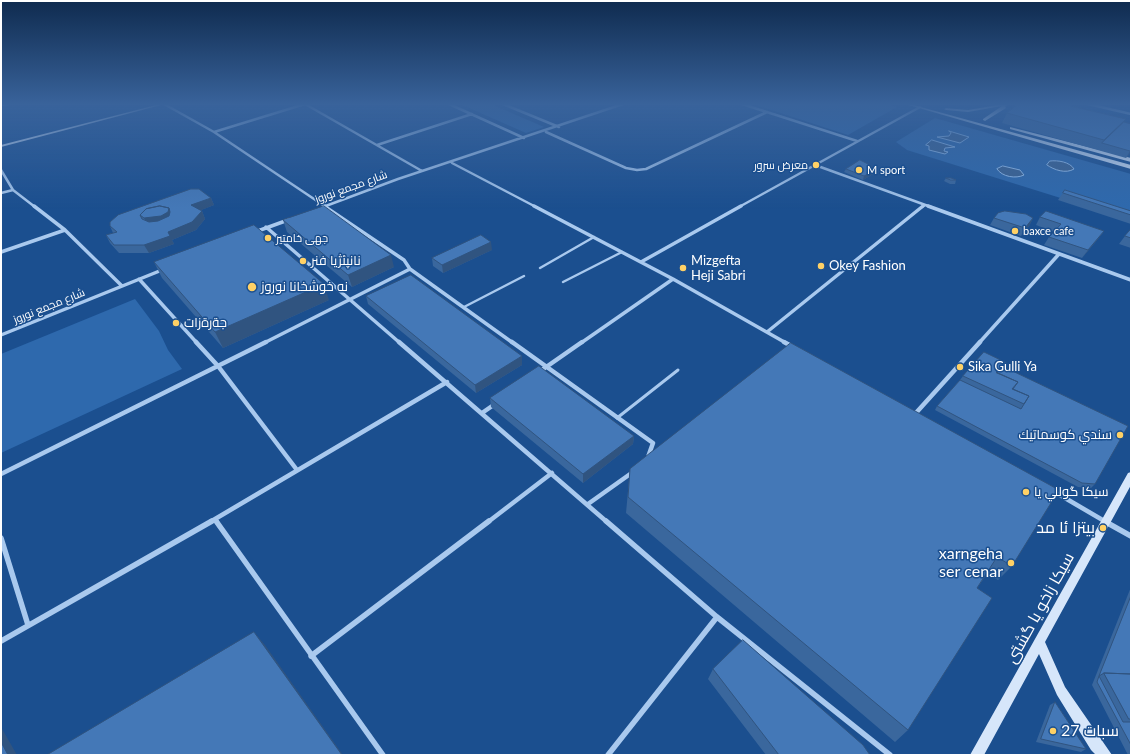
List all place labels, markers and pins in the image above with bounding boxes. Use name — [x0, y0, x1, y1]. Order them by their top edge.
place label: معرض سرور — [754, 158, 808, 172]
marker: معرض سرور — [811, 160, 821, 170]
place label: M sport — [867, 163, 905, 177]
marker: M sport — [854, 165, 864, 175]
place label: baxce cafe — [1023, 224, 1074, 238]
marker: baxce cafe — [1010, 226, 1020, 236]
place label: جهى خامتير — [276, 231, 328, 245]
marker: جهى خامتير — [263, 233, 273, 243]
place label: نانپئژيا فنر — [311, 253, 361, 269]
place label: Mizgefta Heji Sabri — [691, 253, 746, 284]
marker: نانپئژيا فنر — [298, 256, 308, 266]
place label: Okey Fashion — [829, 258, 906, 274]
marker: Okey Fashion — [816, 261, 826, 271]
marker: Mizgefta Heji Sabri — [678, 263, 688, 273]
place label: نه خوشخانا نوروز — [261, 279, 348, 295]
marker: نه خوشخانا نوروز — [246, 281, 258, 293]
place label: جةرةزات — [184, 315, 227, 331]
marker: جةرةزات — [171, 318, 181, 328]
place label: Sika Gulli Ya — [968, 359, 1037, 375]
marker: Sika Gulli Ya — [955, 362, 965, 372]
place label: سندي کوسماتیك — [1019, 427, 1112, 443]
marker: سندي کوسماتیك — [1115, 430, 1125, 440]
place label: سيكا گوللي يا — [1034, 484, 1108, 500]
marker: سيكا گوللي يا — [1021, 487, 1031, 497]
place label: بيتزا ئا مد — [1036, 518, 1095, 538]
marker: بيتزا ئا مد — [1098, 523, 1108, 533]
place label: xarngeha ser cenar — [939, 544, 1003, 582]
marker: xarngeha ser cenar — [1006, 558, 1016, 568]
place label: 27 سبات — [1061, 721, 1119, 741]
marker: 27 سبات — [1048, 726, 1058, 736]

